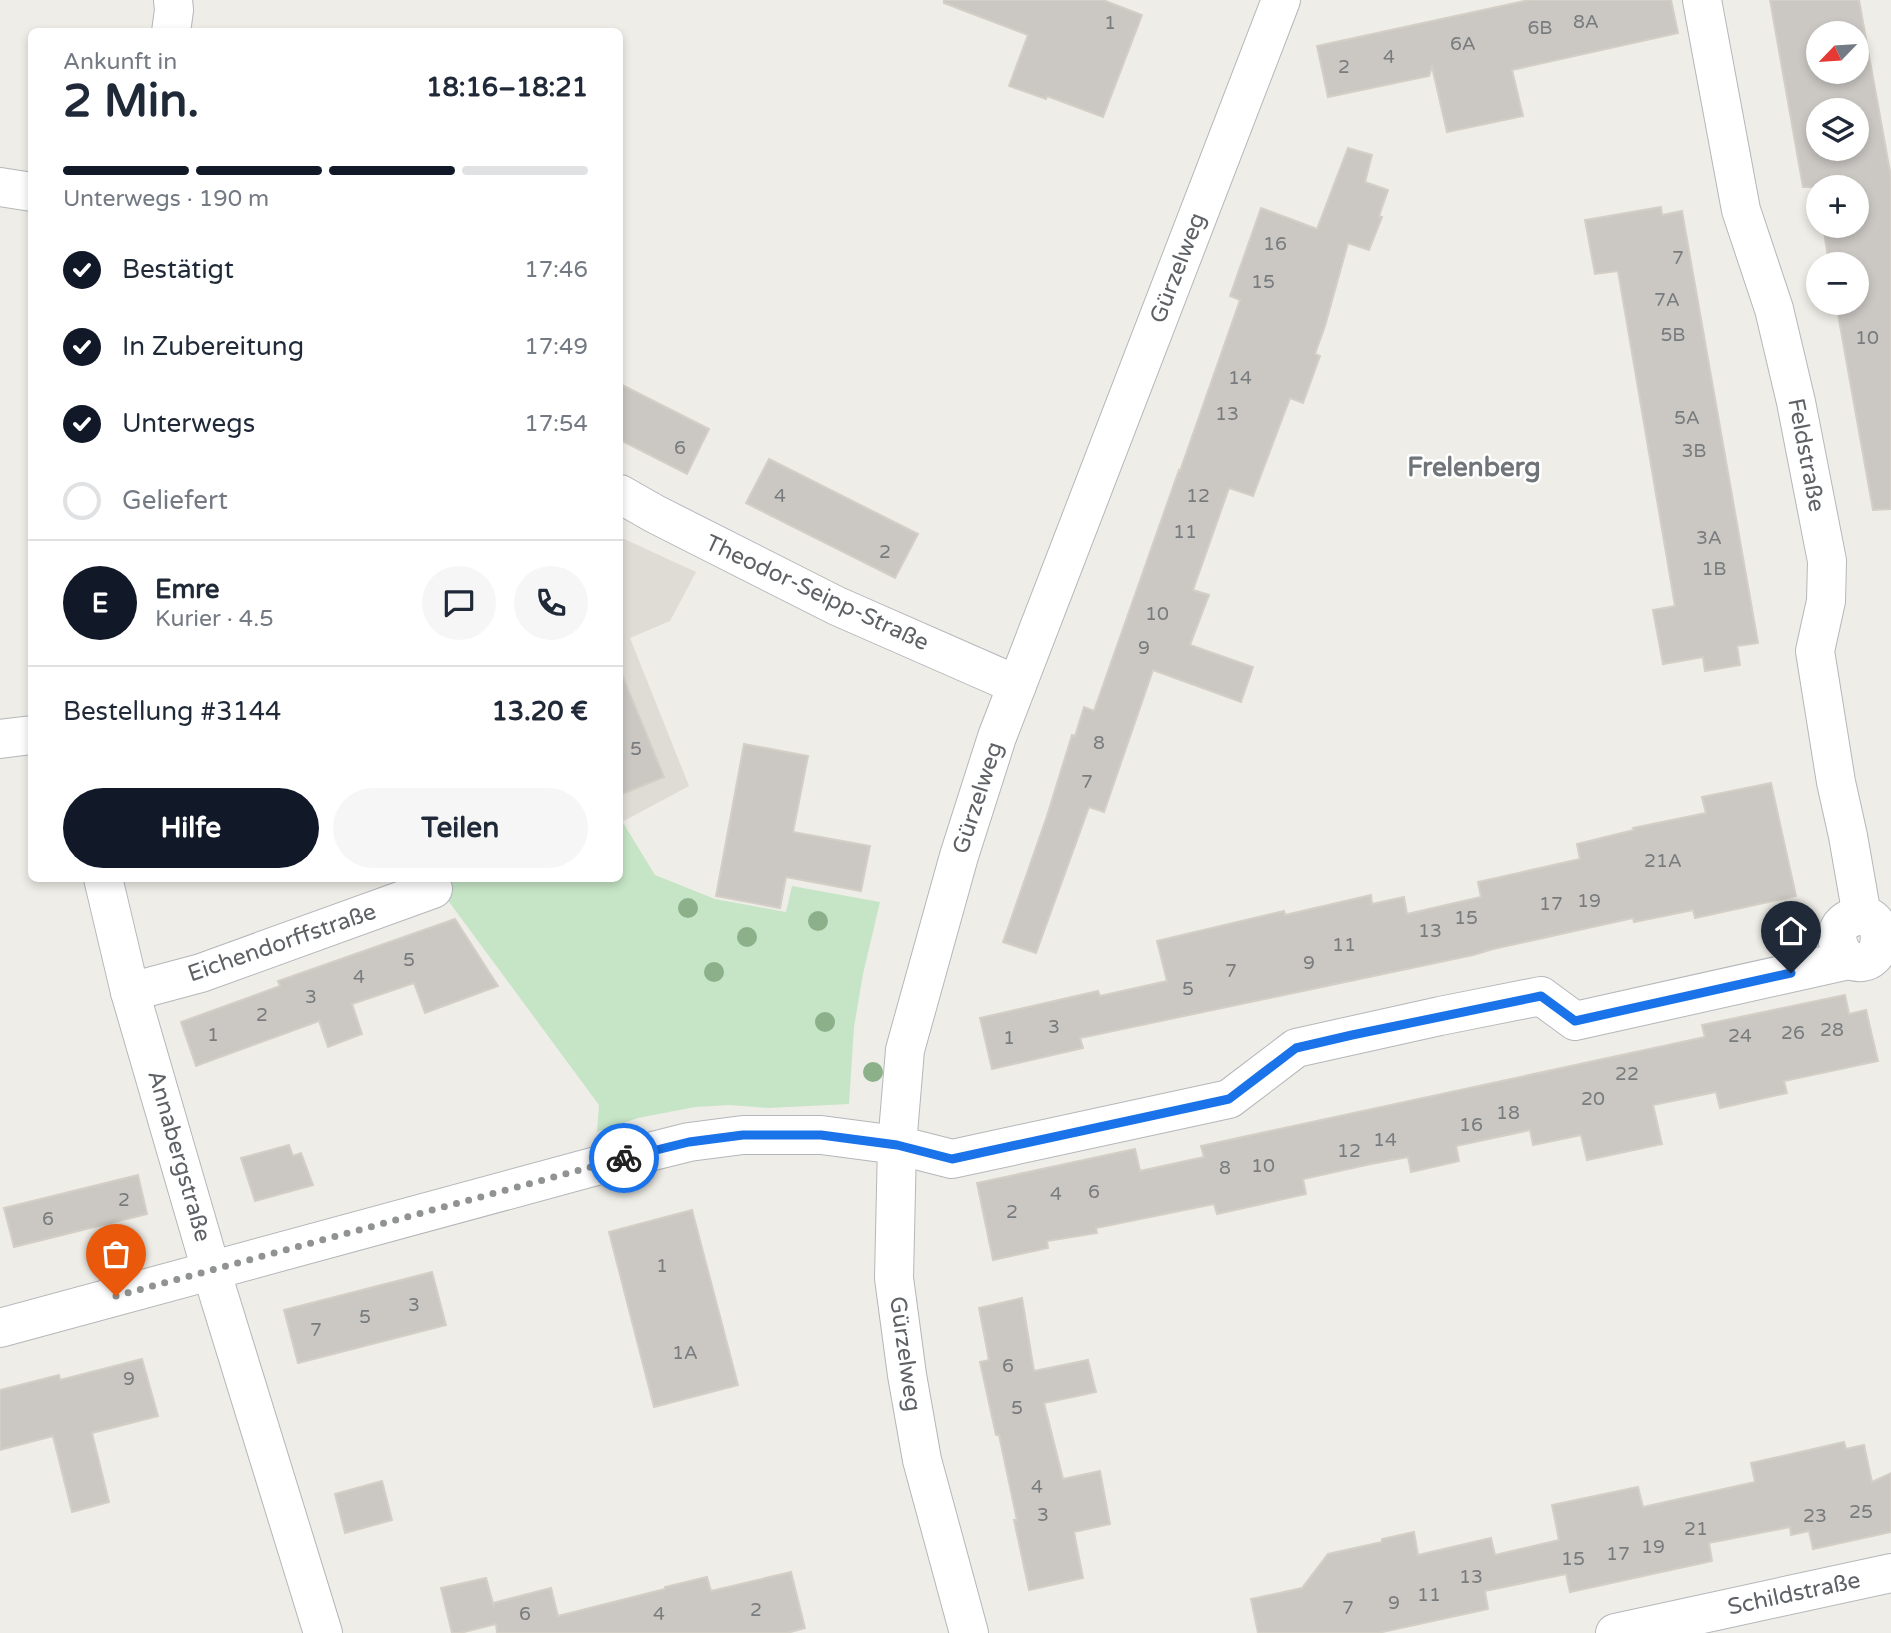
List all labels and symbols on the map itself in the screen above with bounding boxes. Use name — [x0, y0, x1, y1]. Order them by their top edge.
house number: 8A — [1573, 11, 1599, 33]
house number: 1 — [1104, 12, 1116, 34]
house number: 6B — [1527, 17, 1553, 39]
north arrow — [1806, 21, 1869, 84]
house number: 6A — [1450, 33, 1476, 55]
house number: 4 — [1383, 46, 1395, 68]
house number: 2 — [1338, 56, 1350, 78]
street label: Gürzelweg — [1144, 209, 1212, 327]
house number: 16 — [1263, 233, 1287, 255]
house number: 7 — [1672, 247, 1684, 269]
house number: 15 — [1251, 271, 1275, 293]
house number: 7A — [1654, 289, 1680, 311]
house number: 5B — [1660, 324, 1686, 346]
house number: 10 — [1855, 327, 1879, 349]
house number: 14 — [1228, 367, 1252, 389]
street label: Feldstraße — [1781, 396, 1831, 514]
house number: 13 — [1215, 403, 1239, 425]
house number: 5A — [1674, 407, 1700, 429]
house number: 6 — [674, 437, 686, 459]
house number: 3B — [1681, 440, 1707, 462]
district label: Frelenberg — [1407, 452, 1541, 483]
house number: 4 — [774, 485, 786, 507]
house number: 12 — [1186, 485, 1210, 507]
house number: 11 — [1173, 521, 1197, 543]
house number: 3A — [1696, 527, 1722, 549]
street label: Theodor-Seipp-Straße — [701, 529, 933, 657]
house number: 2 — [879, 541, 891, 563]
house number: 1B — [1701, 558, 1727, 580]
house number: 10 — [1145, 603, 1169, 625]
house number: 9 — [1138, 637, 1150, 659]
house number: 8 — [1093, 732, 1105, 754]
house number: 5 — [630, 738, 642, 760]
street label: Gürzelweg — [947, 739, 1009, 857]
house number: 7 — [1081, 771, 1093, 793]
house number: 21A — [1644, 850, 1682, 872]
house number: 19 — [1577, 890, 1601, 912]
house number: 17 — [1539, 893, 1563, 915]
street label: Eichendorffstraße — [184, 898, 380, 988]
pin — [1761, 901, 1821, 973]
house number: 15 — [1454, 907, 1478, 929]
house number: 13 — [1418, 920, 1442, 942]
house number: 11 — [1332, 934, 1356, 956]
house number: 5 — [403, 949, 415, 971]
house number: 9 — [1303, 952, 1315, 974]
house number: 7 — [1225, 960, 1237, 982]
house number: 4 — [353, 966, 365, 988]
house number: 5 — [1182, 978, 1194, 1000]
house number: 3 — [305, 986, 317, 1008]
house number: 2 — [256, 1004, 268, 1026]
house number: 3 — [1048, 1016, 1060, 1038]
house number: 28 — [1820, 1019, 1844, 1041]
house number: 26 — [1781, 1022, 1805, 1044]
house number: 1 — [207, 1024, 219, 1046]
house number: 24 — [1728, 1025, 1752, 1047]
house number: 1 — [1003, 1027, 1015, 1049]
house number: 22 — [1615, 1063, 1639, 1085]
street label: Annabergstraße — [141, 1067, 217, 1245]
house number: 20 — [1581, 1088, 1605, 1110]
house number: 18 — [1496, 1102, 1520, 1124]
house number: 16 — [1459, 1114, 1483, 1136]
courier — [589, 1123, 659, 1193]
house number: 14 — [1373, 1129, 1397, 1151]
house number: 12 — [1337, 1140, 1361, 1162]
house number: 10 — [1251, 1155, 1275, 1177]
house number: 8 — [1219, 1157, 1231, 1179]
house number: 6 — [1088, 1181, 1100, 1203]
house number: 4 — [1050, 1183, 1062, 1205]
house number: 2 — [118, 1189, 130, 1211]
house number: 2 — [1006, 1201, 1018, 1223]
house number: 6 — [42, 1208, 54, 1230]
pin — [86, 1224, 146, 1296]
house number: 1 — [656, 1255, 668, 1277]
house number: 3 — [408, 1294, 420, 1316]
street label: Gürzelweg — [883, 1295, 927, 1413]
house number: 5 — [359, 1306, 371, 1328]
house number: 7 — [310, 1319, 322, 1341]
house number: 1A — [672, 1342, 698, 1364]
house number: 6 — [1002, 1355, 1014, 1377]
house number: 9 — [123, 1368, 135, 1390]
house number: 5 — [1011, 1397, 1023, 1419]
house number: 4 — [1031, 1476, 1043, 1498]
house number: 25 — [1849, 1501, 1873, 1523]
house number: 3 — [1037, 1504, 1049, 1526]
house number: 23 — [1803, 1505, 1827, 1527]
house number: 21 — [1684, 1518, 1708, 1540]
house number: 19 — [1641, 1536, 1665, 1558]
house number: 17 — [1606, 1543, 1630, 1565]
house number: 15 — [1561, 1548, 1585, 1570]
house number: 13 — [1459, 1566, 1483, 1588]
street label: Schildstraße — [1725, 1566, 1863, 1622]
house number: 11 — [1417, 1584, 1441, 1606]
house number: 9 — [1388, 1592, 1400, 1614]
house number: 7 — [1342, 1597, 1354, 1619]
house number: 2 — [750, 1599, 762, 1621]
house number: 6 — [519, 1603, 531, 1625]
house number: 4 — [653, 1603, 665, 1625]

